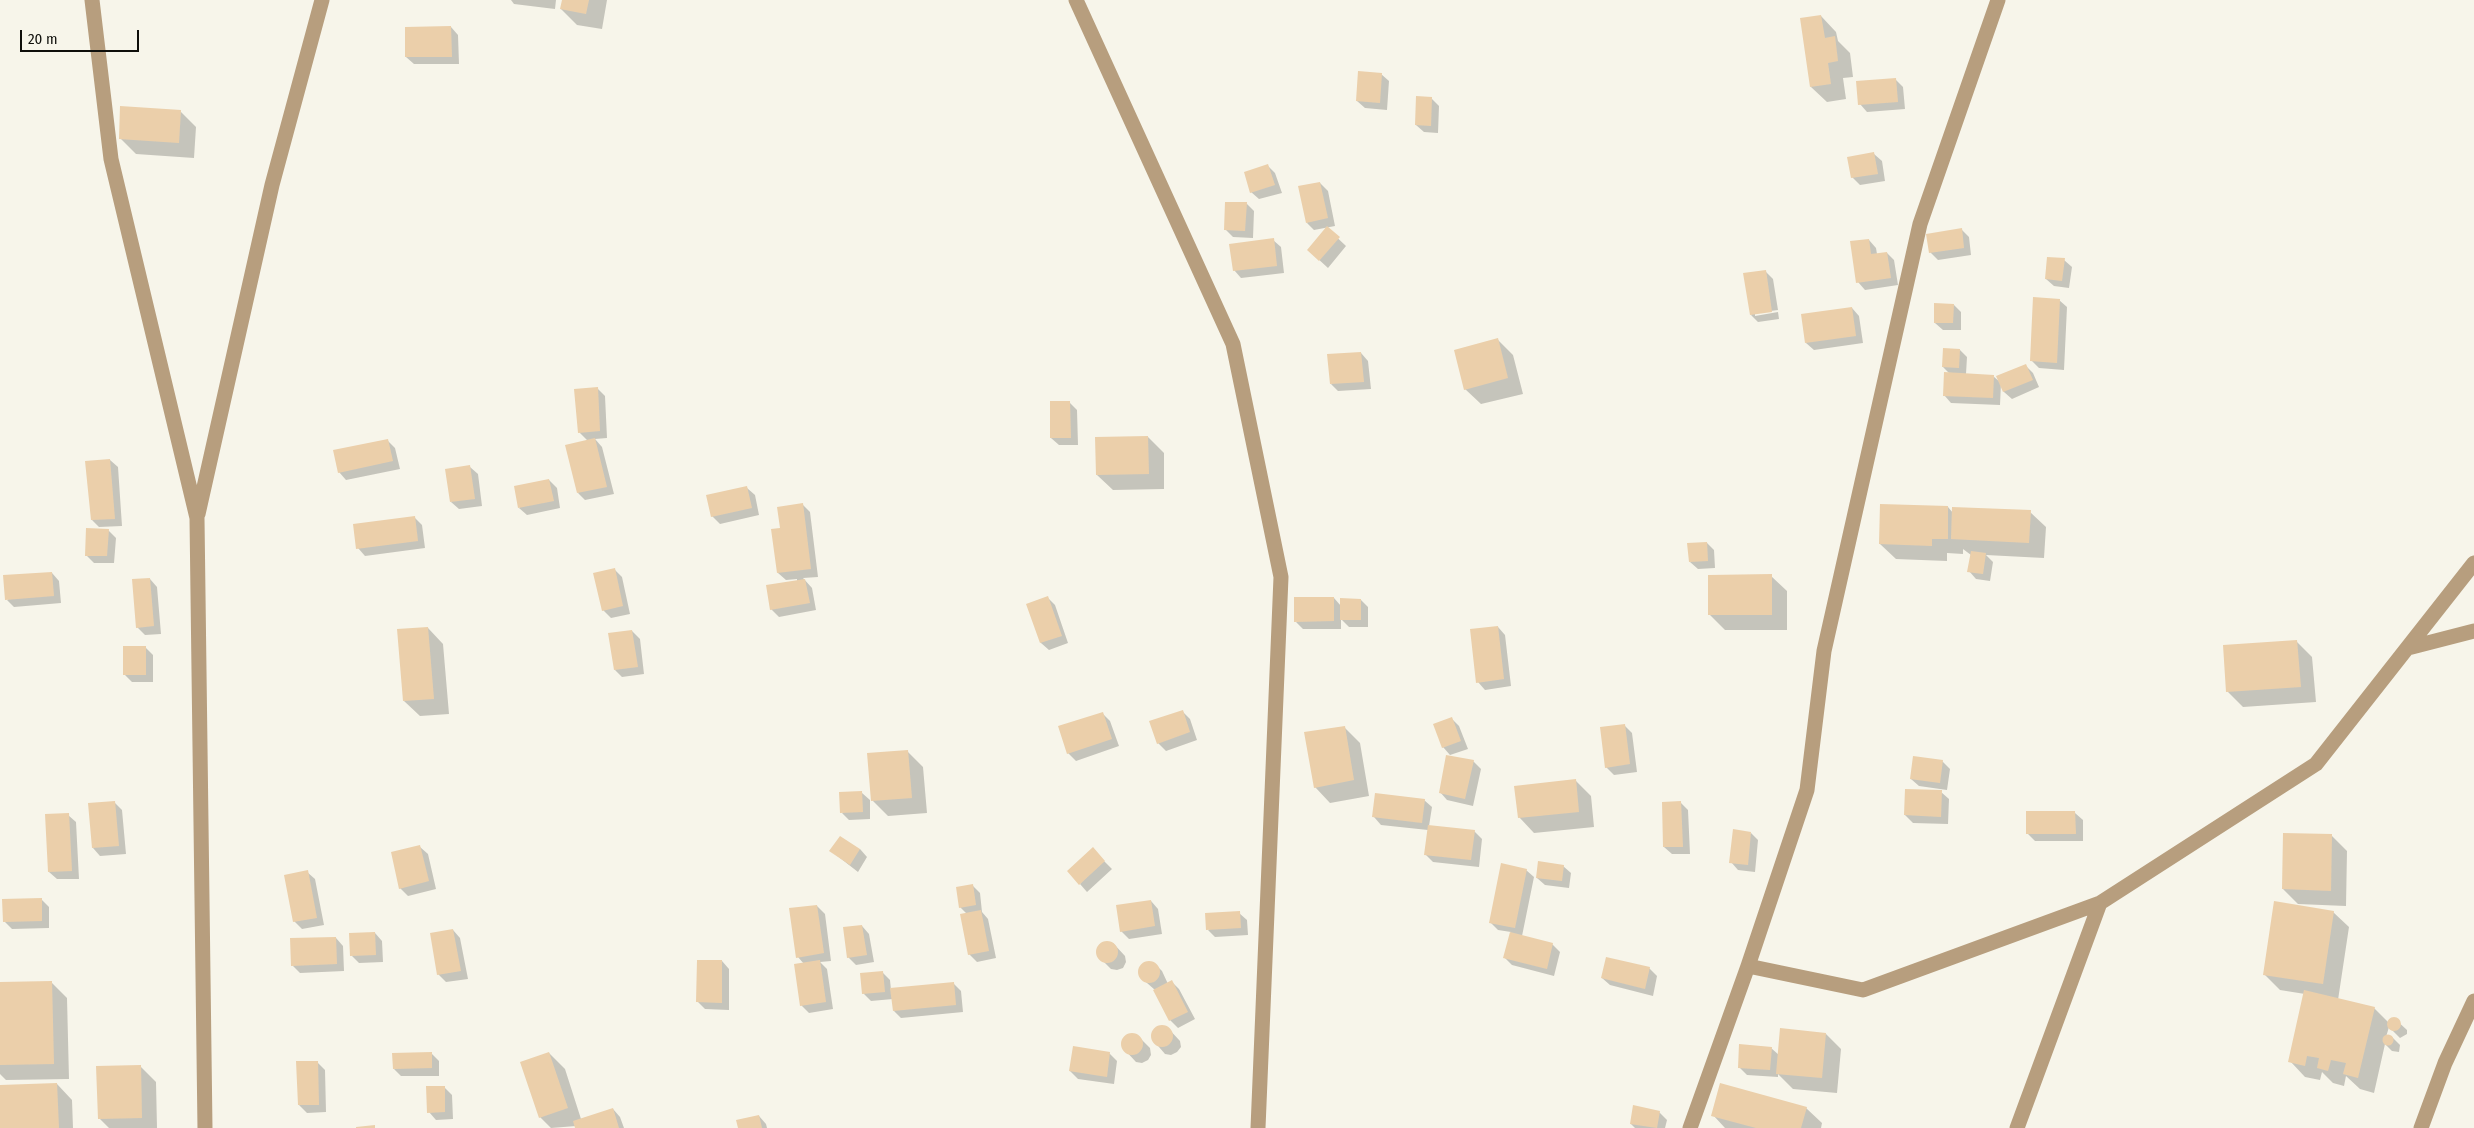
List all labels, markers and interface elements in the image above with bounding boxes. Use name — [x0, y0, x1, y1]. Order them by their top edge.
scale bar — [22, 20, 141, 52]
text: 20 m — [28, 30, 58, 48]

